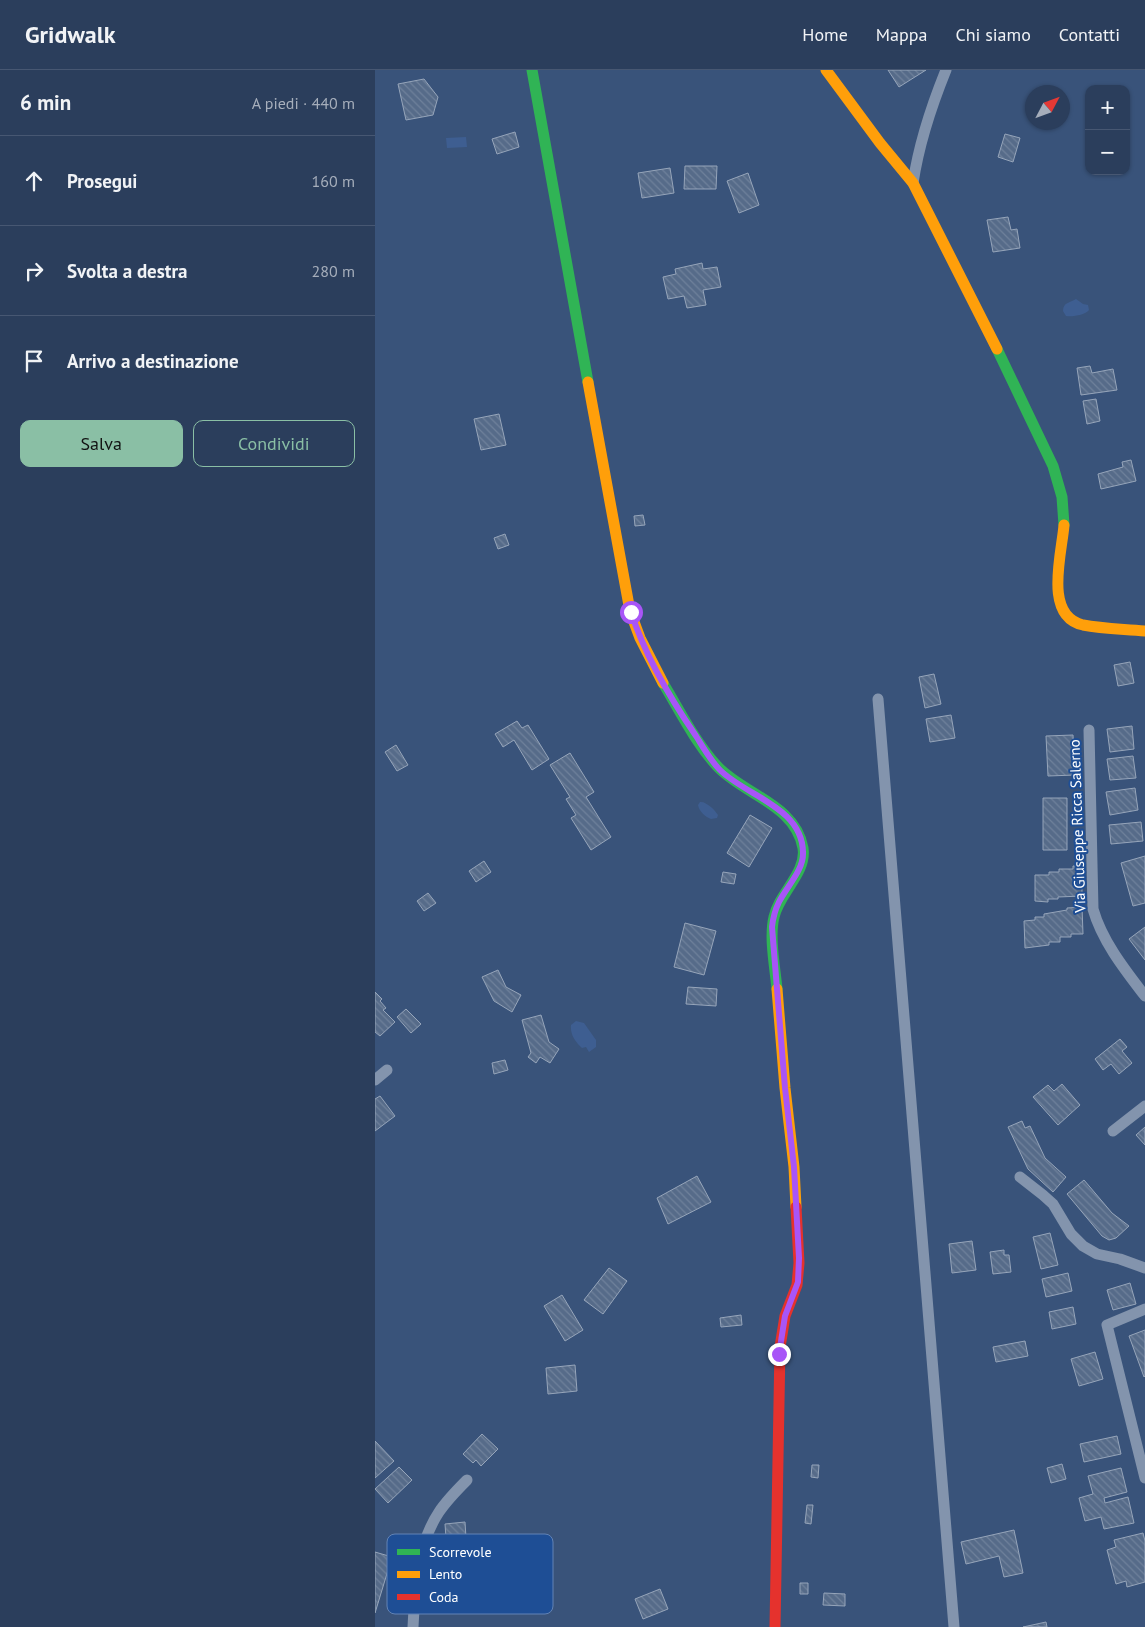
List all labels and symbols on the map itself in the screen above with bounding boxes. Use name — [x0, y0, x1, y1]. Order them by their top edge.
north arrow — [1025, 85, 1070, 130]
route start — [620, 601, 643, 624]
street label: Via Giuseppe Ricca Salerno — [1064, 739, 1090, 914]
route end — [768, 1343, 791, 1366]
legend — [387, 1534, 553, 1614]
text: Scorrevole — [429, 1543, 492, 1561]
text: Lento — [429, 1565, 462, 1583]
text: Coda — [429, 1588, 459, 1606]

